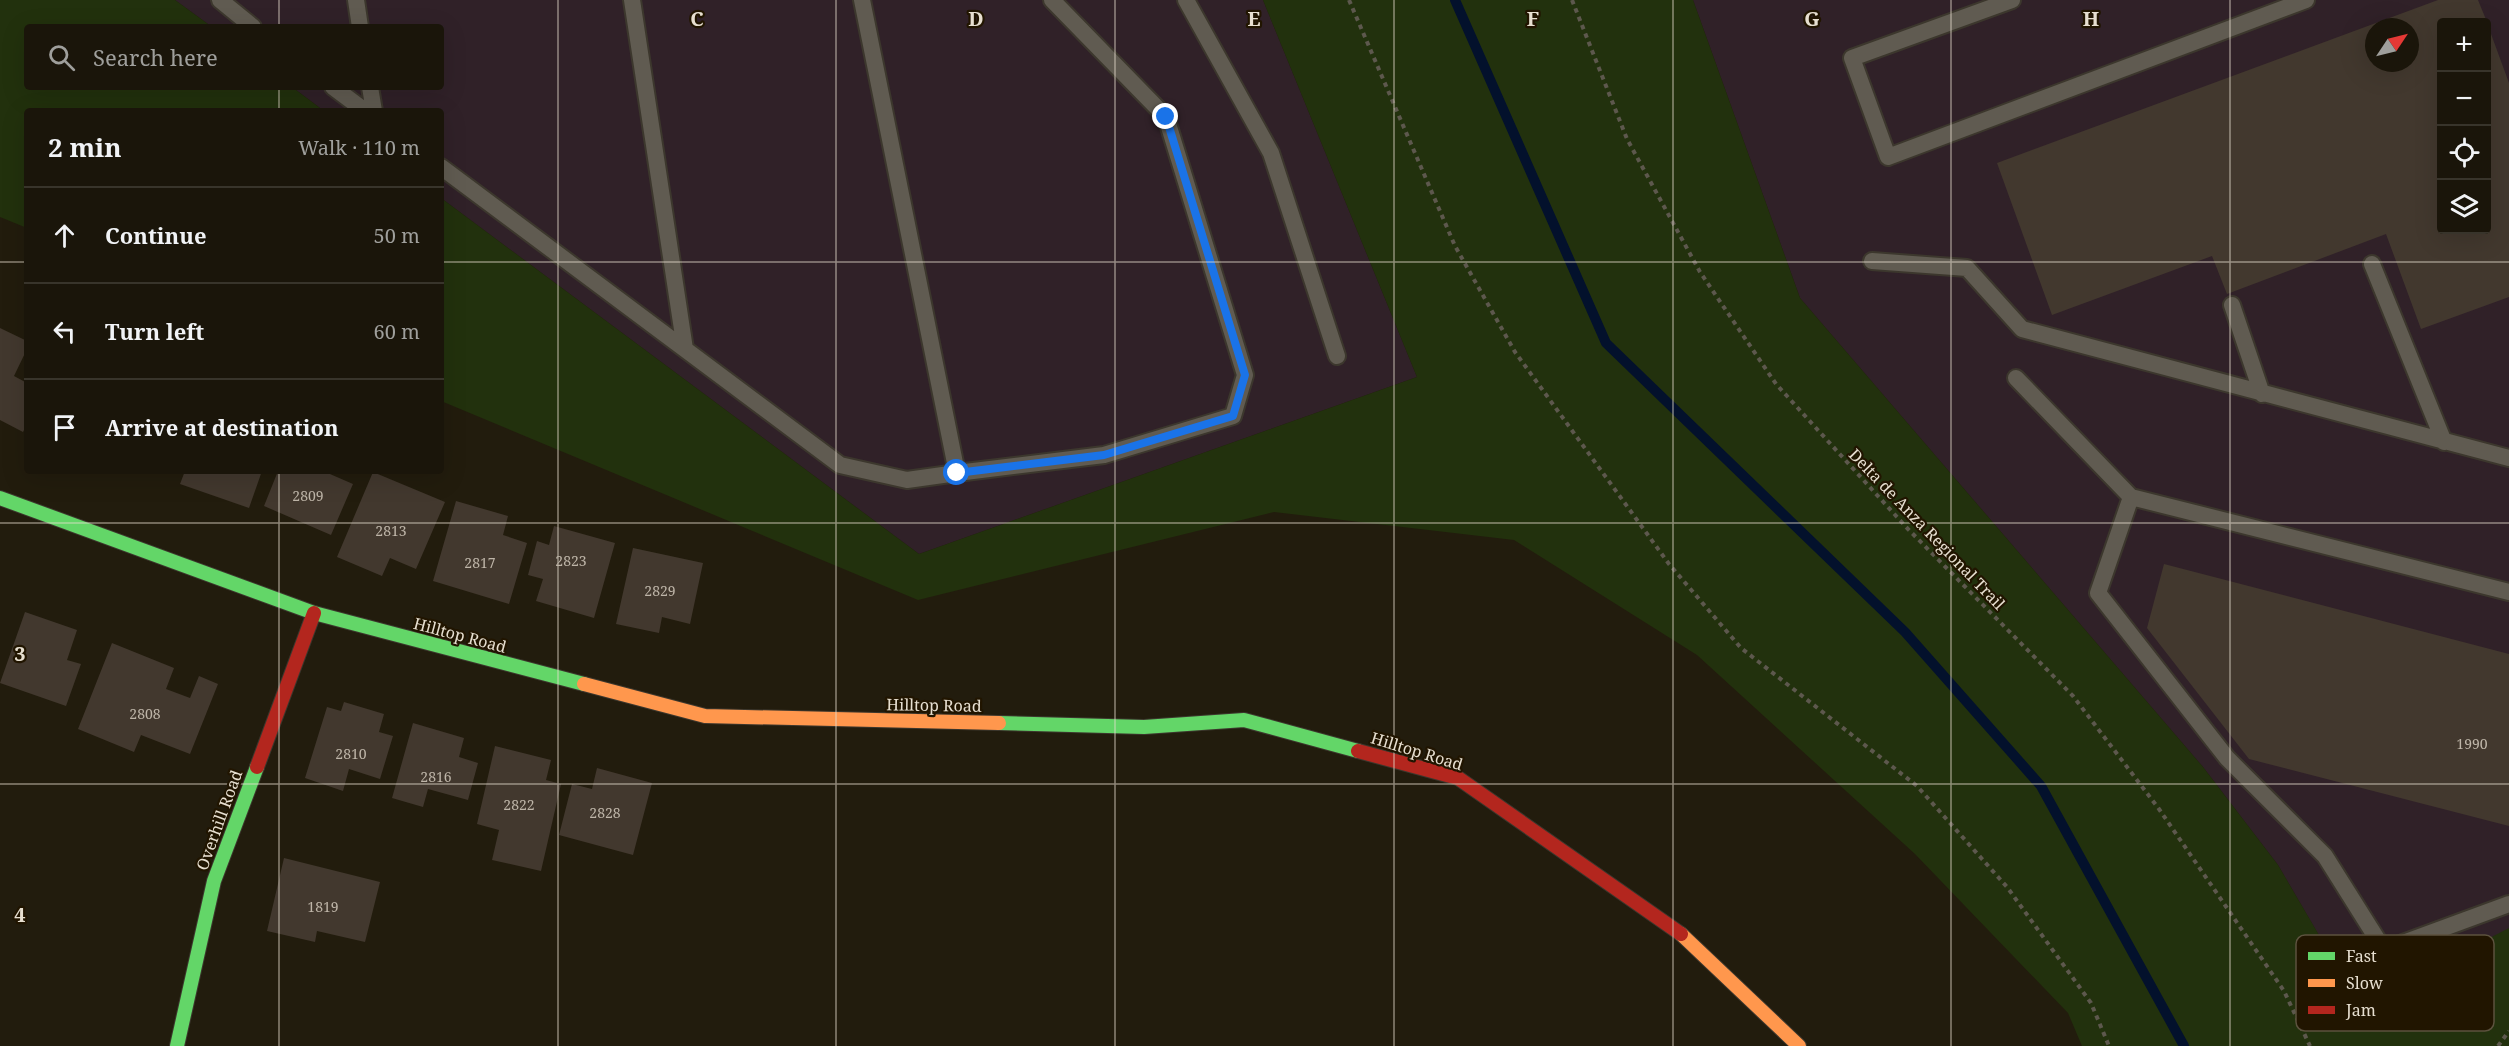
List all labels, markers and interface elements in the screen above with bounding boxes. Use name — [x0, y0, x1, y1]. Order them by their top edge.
text: C — [690, 5, 704, 32]
text: D — [968, 5, 984, 32]
text: E — [1247, 5, 1261, 32]
text: F — [1527, 5, 1539, 32]
text: G — [1804, 5, 1820, 32]
text: H — [2083, 5, 2099, 32]
north arrow — [2365, 18, 2419, 72]
map controls — [2437, 18, 2491, 234]
button: + — [2437, 18, 2491, 72]
search box — [24, 24, 444, 90]
icon: search — [45, 41, 78, 74]
text: Search here — [93, 42, 218, 72]
button: − — [2437, 72, 2491, 126]
route end — [1152, 103, 1178, 129]
button: locate — [2437, 126, 2491, 180]
text: 2 min — [48, 129, 122, 165]
text: Walk · 110 m — [298, 134, 420, 161]
button: layers — [2437, 180, 2491, 234]
icon: ahead — [48, 219, 81, 252]
text: Continue — [105, 220, 207, 250]
text: 50 m — [374, 222, 420, 249]
icon: left — [48, 315, 81, 348]
text: Turn left — [105, 316, 204, 346]
text: 60 m — [374, 318, 420, 345]
icon: arrive — [48, 411, 81, 444]
text: Arrive at destination — [105, 412, 339, 442]
street label: Delta de Anza Regional Trail — [1844, 444, 2010, 614]
route start — [943, 459, 969, 485]
house number: 2809 — [292, 486, 324, 505]
house number: 2813 — [375, 521, 407, 540]
house number: 2823 — [555, 551, 587, 570]
house number: 2817 — [464, 553, 496, 572]
house number: 2829 — [644, 581, 676, 600]
street label: Hilltop Road — [411, 612, 509, 658]
text: 3 — [14, 640, 26, 667]
street label: Hilltop Road — [886, 693, 982, 717]
house number: 2808 — [129, 704, 161, 723]
street label: Hilltop Road — [1368, 727, 1466, 775]
house number: 1990 — [2456, 734, 2488, 753]
house number: 2810 — [335, 744, 367, 763]
street label: Overhill Road — [191, 767, 247, 873]
house number: 2816 — [420, 767, 452, 786]
house number: 2822 — [503, 795, 535, 814]
house number: 2828 — [589, 803, 621, 822]
house number: 1819 — [307, 897, 339, 916]
text: 4 — [14, 901, 26, 928]
legend — [2296, 935, 2494, 1031]
text: Fast — [2346, 945, 2377, 967]
text: Slow — [2346, 972, 2383, 994]
text: Jam — [2345, 999, 2376, 1021]

